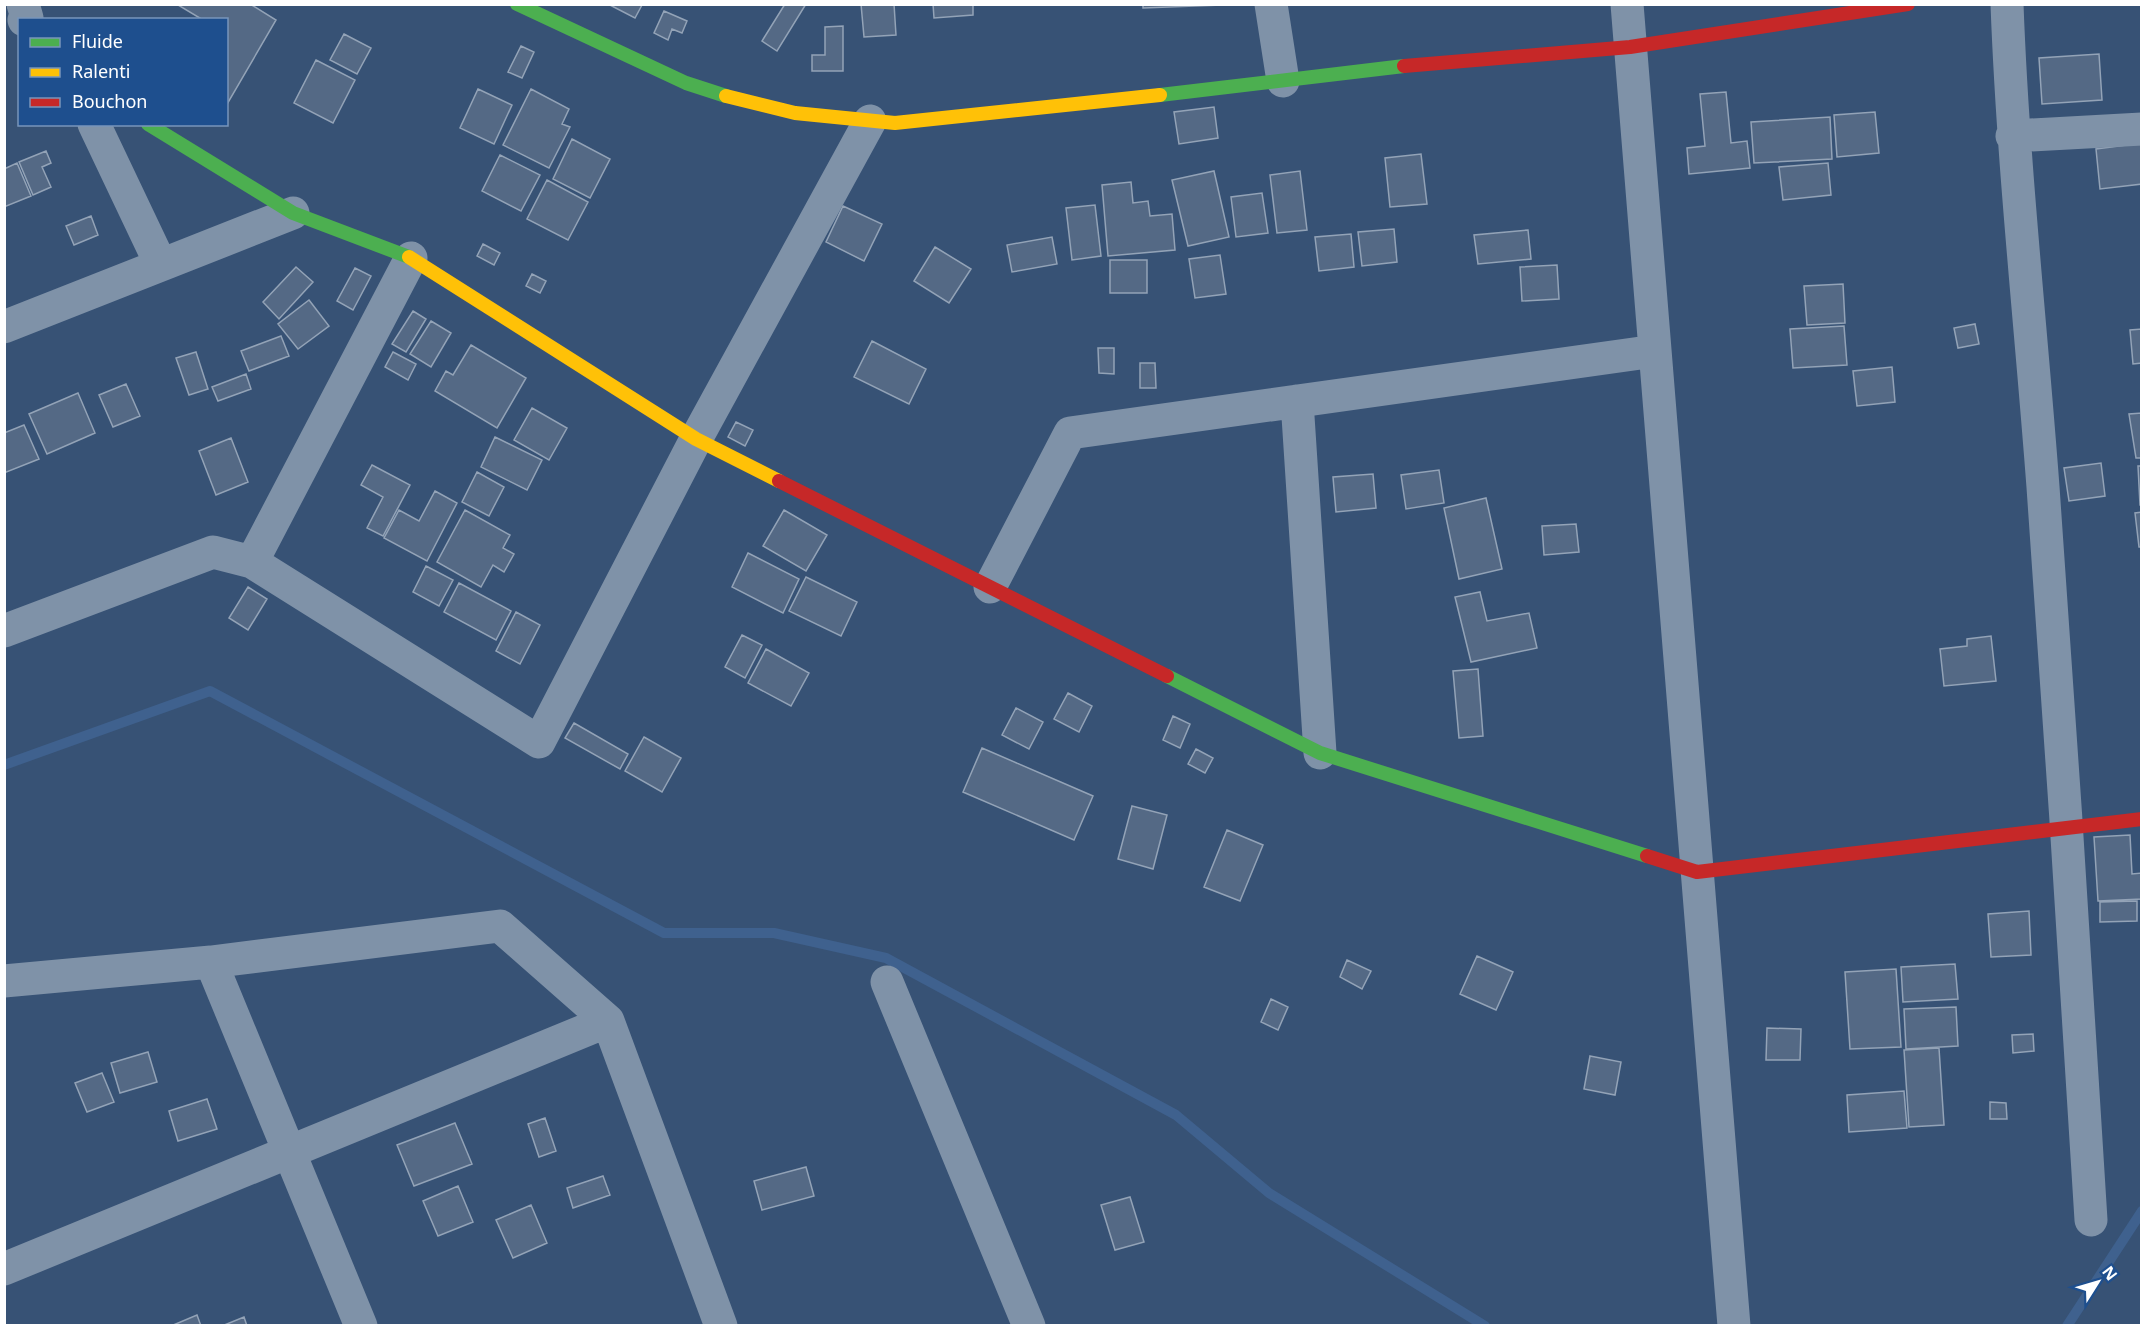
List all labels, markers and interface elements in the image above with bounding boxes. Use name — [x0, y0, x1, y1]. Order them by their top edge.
legend — [18, 18, 228, 126]
text: Fluide — [72, 29, 123, 53]
text: Ralenti — [72, 59, 130, 83]
text: Bouchon — [72, 89, 148, 113]
north arrow — [2068, 1252, 2128, 1312]
text: N — [2097, 1261, 2123, 1285]

